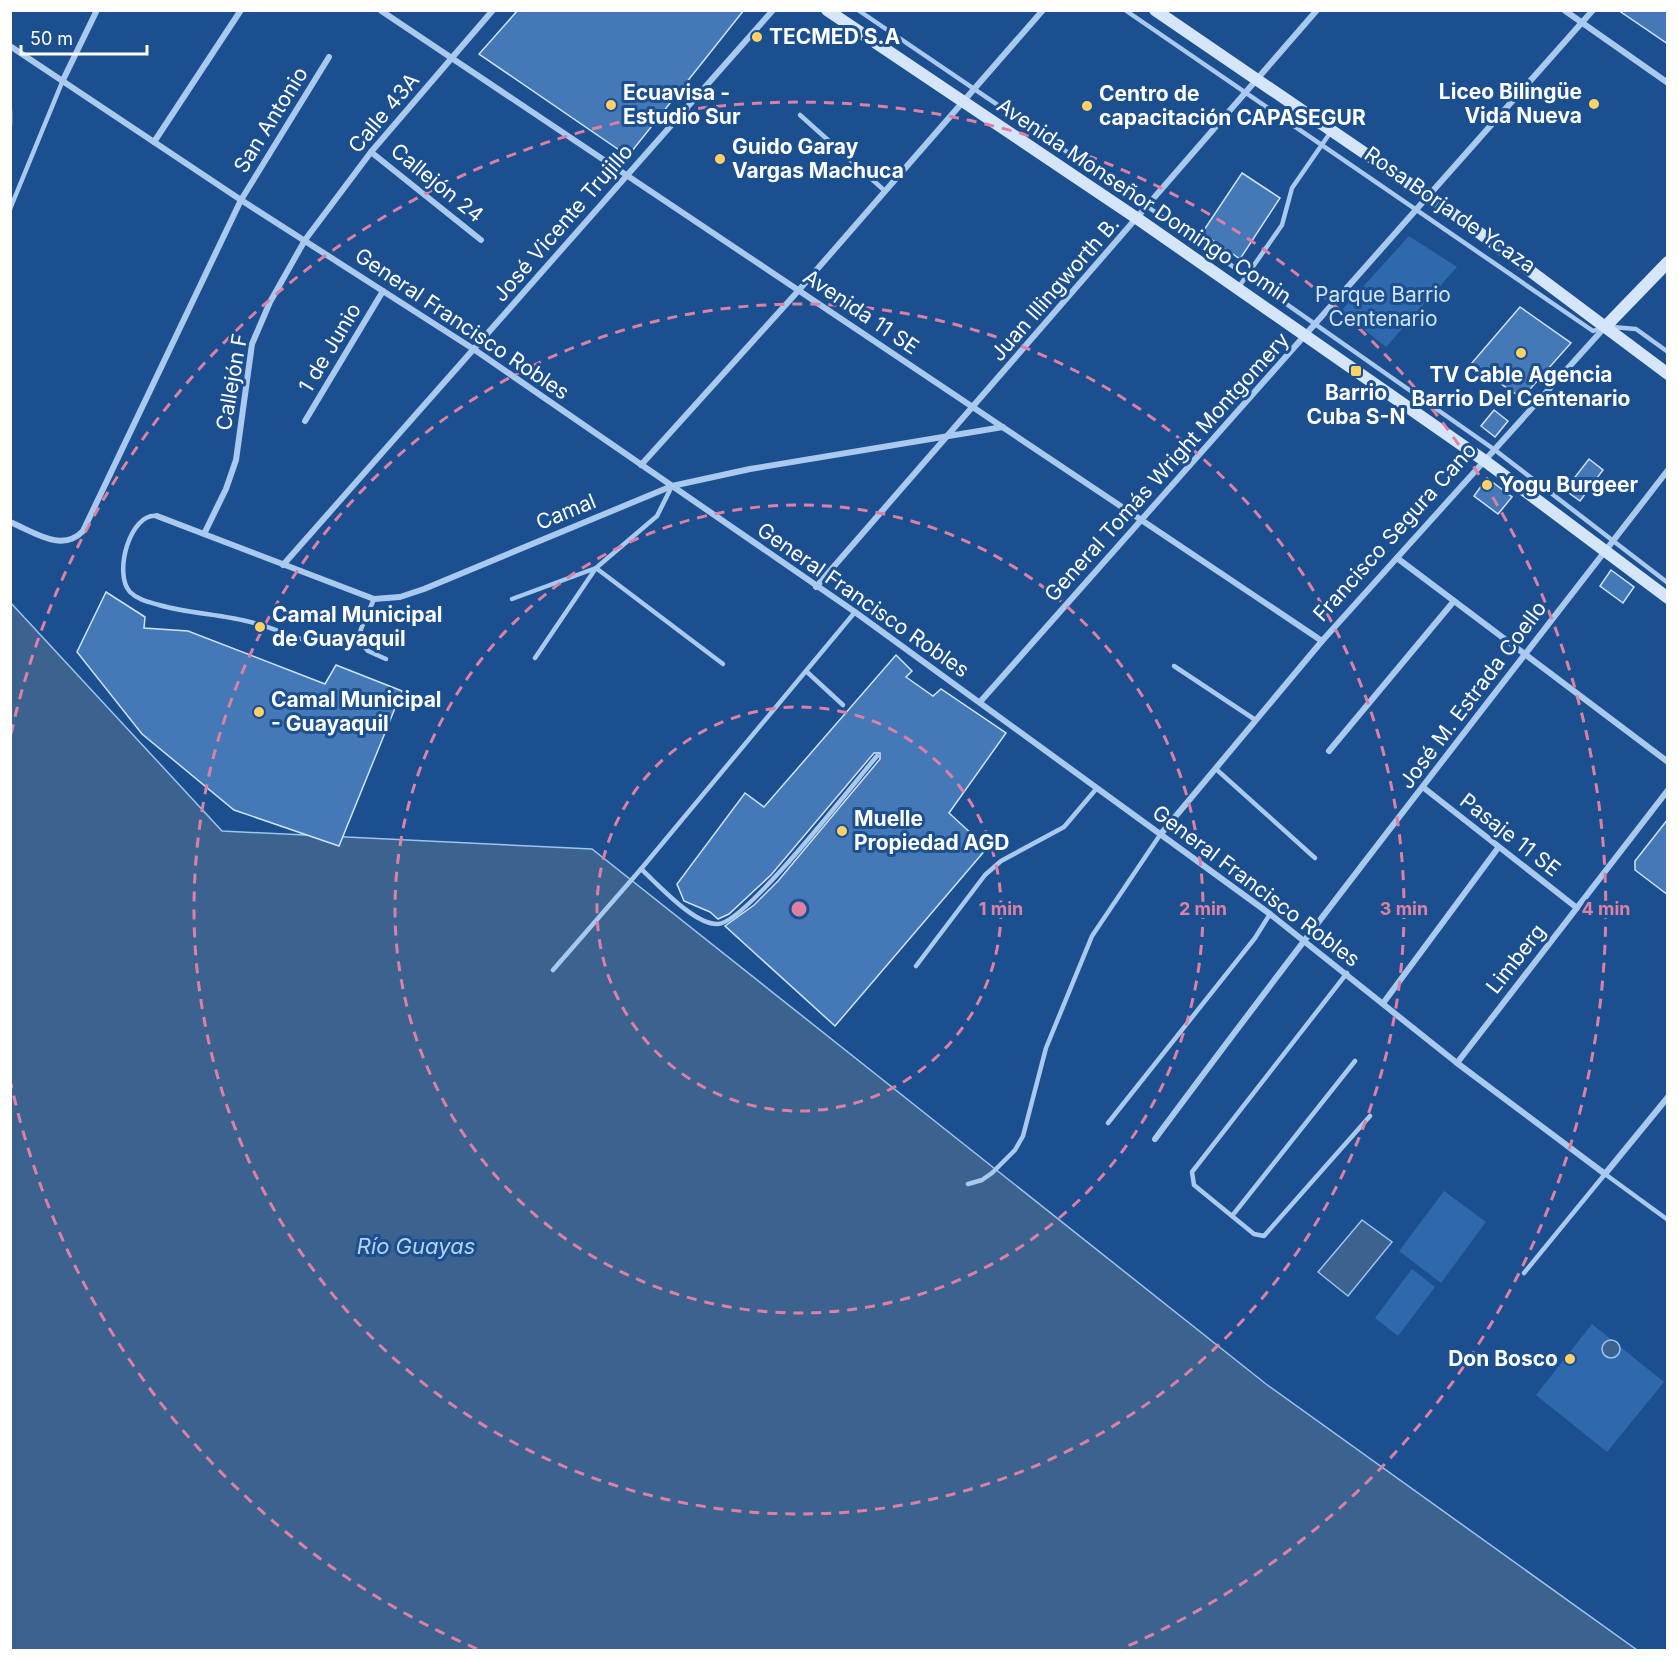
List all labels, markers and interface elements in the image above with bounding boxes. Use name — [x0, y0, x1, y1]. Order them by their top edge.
scale bar — [21, 18, 147, 56]
place label: TECMED S.A — [769, 24, 901, 49]
text: 50 m — [30, 28, 73, 49]
marker: TECMED S.A — [750, 30, 764, 44]
street label: San Antonio — [228, 62, 313, 177]
street label: Calle 43A — [343, 68, 424, 158]
place label: Liceo Bilingüe Vida Nueva — [1439, 79, 1582, 128]
place label: Ecuavisa - Estudio Sur — [623, 80, 741, 129]
place label: Centro de capacitación CAPASEGUR — [1099, 81, 1366, 130]
street label: Avenida Monseñor Domingo Comin — [992, 92, 1296, 309]
marker: Liceo Bilingüe Vida Nueva — [1587, 97, 1601, 111]
marker: Ecuavisa - Estudio Sur — [604, 98, 618, 112]
marker: Centro de capacitación CAPASEGUR — [1080, 99, 1094, 113]
place label: Guido Garay Vargas Machuca — [732, 134, 904, 183]
street label: Callejón 24 — [386, 138, 489, 227]
street label: José Vicente Trujillo — [487, 139, 638, 307]
street label: Rosa Borja de Ycaza — [1360, 141, 1541, 278]
marker: Guido Garay Vargas Machuca — [713, 152, 727, 166]
street label: Juan Illingworth B. — [985, 211, 1124, 366]
street label: General Francisco Robles — [350, 243, 574, 405]
street label: Avenida 11 SE — [799, 264, 924, 359]
park label: Parque Barrio Centenario — [1315, 282, 1451, 331]
street label: 1 de Junio — [293, 298, 366, 397]
street label: General Tomás Wright Montgomery — [1039, 327, 1294, 606]
street label: Callejón F — [211, 332, 252, 432]
marker: TV Cable Agencia Barrio Del Centenario — [1514, 346, 1528, 360]
place label: TV Cable Agencia Barrio Del Centenario — [1411, 362, 1631, 411]
marker: Barrio Cuba S-N — [1349, 364, 1363, 378]
place label: Barrio Cuba S-N — [1307, 380, 1405, 429]
street label: Francisco Segura Cano — [1308, 437, 1481, 626]
place label: Yogu Burgeer — [1499, 472, 1639, 497]
marker: Yogu Burgeer — [1480, 478, 1494, 492]
street label: Camal — [532, 488, 599, 535]
street label: General Francisco Robles — [753, 517, 974, 682]
street label: José M. Estrada Coello — [1394, 596, 1551, 793]
place label: Camal Municipal de Guayaquil — [272, 602, 443, 651]
marker: Camal Municipal de Guayaquil — [253, 620, 267, 634]
place label: Camal Municipal - Guayaquil — [271, 687, 442, 736]
marker: Camal Municipal - Guayaquil — [252, 705, 266, 719]
street label: Pasaje 11 SE — [1455, 788, 1565, 882]
street label: General Francisco Robles — [1148, 800, 1365, 972]
place label: Muelle Propiedad AGD — [854, 806, 1009, 855]
marker: Muelle Propiedad AGD — [835, 824, 849, 838]
text: 1 min — [979, 898, 1023, 919]
text: 2 min — [1179, 898, 1227, 919]
text: 3 min — [1380, 898, 1428, 919]
text: 4 min — [1582, 898, 1630, 919]
centre of rings — [789, 899, 809, 919]
street label: Limberg — [1481, 919, 1550, 998]
water label: Río Guayas — [357, 1233, 475, 1259]
place label: Don Bosco — [1448, 1346, 1558, 1371]
marker: Don Bosco — [1563, 1352, 1577, 1366]

